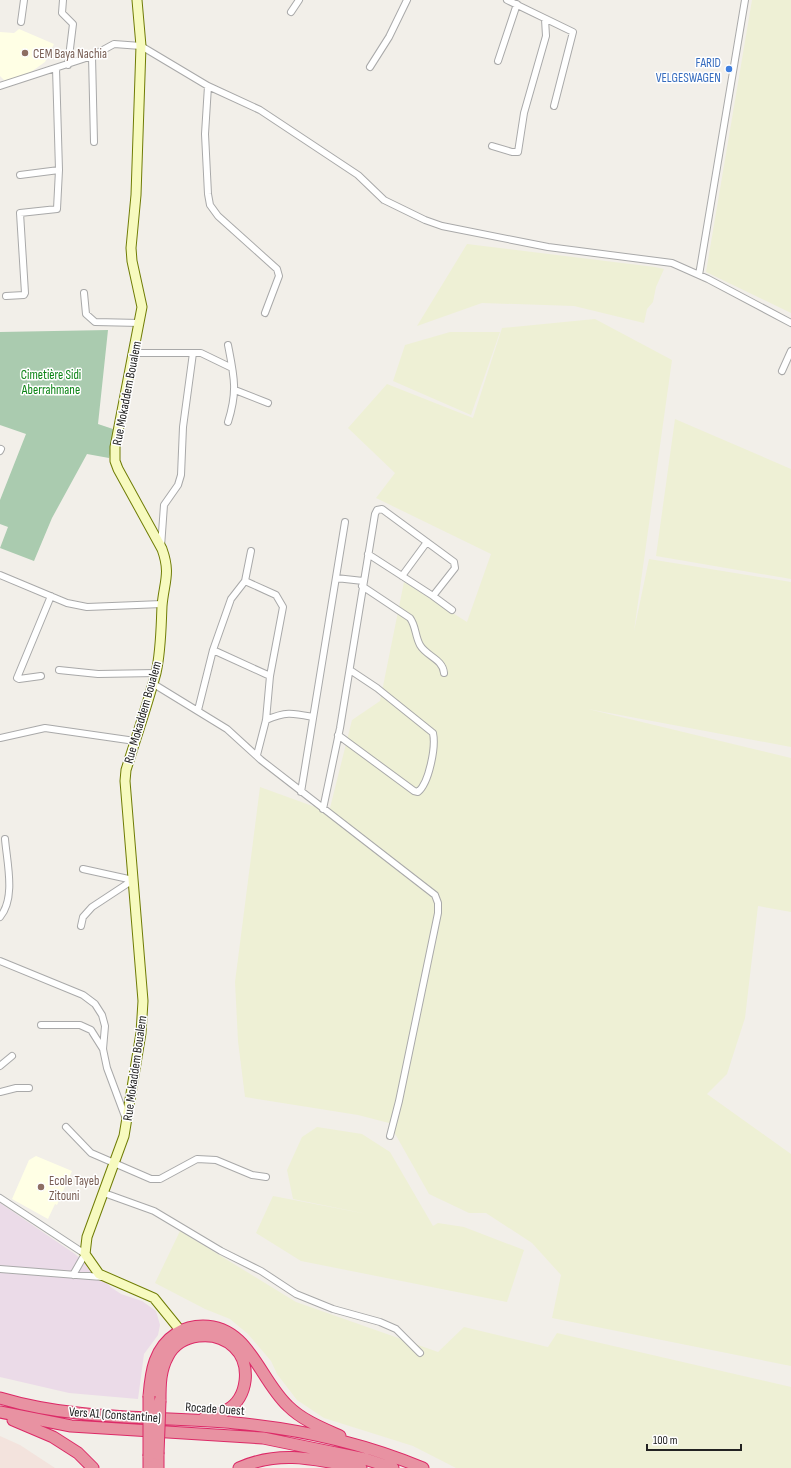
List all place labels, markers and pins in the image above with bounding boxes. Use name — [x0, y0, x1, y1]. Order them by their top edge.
place label: CEM Baya Nachia — [33, 46, 107, 62]
marker: CEM Baya Nachia — [20, 48, 30, 58]
place label: FARID VELGESWAGEN — [656, 55, 721, 86]
marker: FARID VELGESWAGEN — [724, 64, 734, 74]
place label: Ecole Tayeb Zitouni — [49, 1173, 99, 1204]
marker: Ecole Tayeb Zitouni — [36, 1182, 46, 1192]

